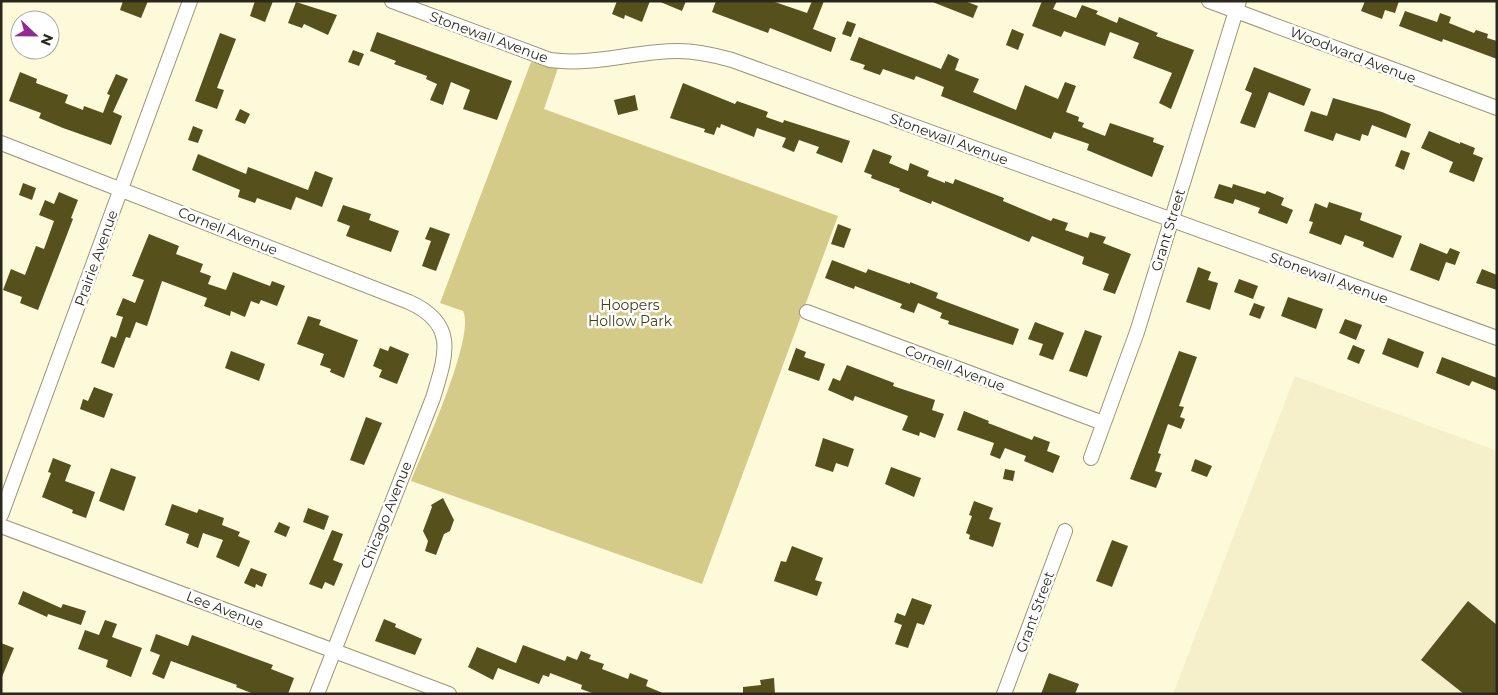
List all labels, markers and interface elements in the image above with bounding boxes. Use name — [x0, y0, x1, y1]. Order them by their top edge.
street label: Stonewall Avenue — [427, 7, 551, 67]
north arrow — [10, 10, 60, 60]
street label: Woodward Avenue — [1287, 23, 1419, 87]
text: N — [37, 31, 58, 48]
street label: Stonewall Avenue — [887, 109, 1011, 169]
street label: Grant Street — [1147, 186, 1189, 273]
street label: Cornell Avenue — [176, 203, 280, 259]
street label: Prairie Avenue — [70, 207, 122, 309]
street label: Stonewall Avenue — [1267, 248, 1391, 308]
park label: Hoopers Hollow Park — [588, 296, 673, 330]
street label: Cornell Avenue — [902, 341, 1008, 395]
street label: Chicago Avenue — [356, 459, 416, 571]
street label: Grant Street — [1012, 569, 1058, 655]
street label: Lee Avenue — [184, 587, 266, 633]

